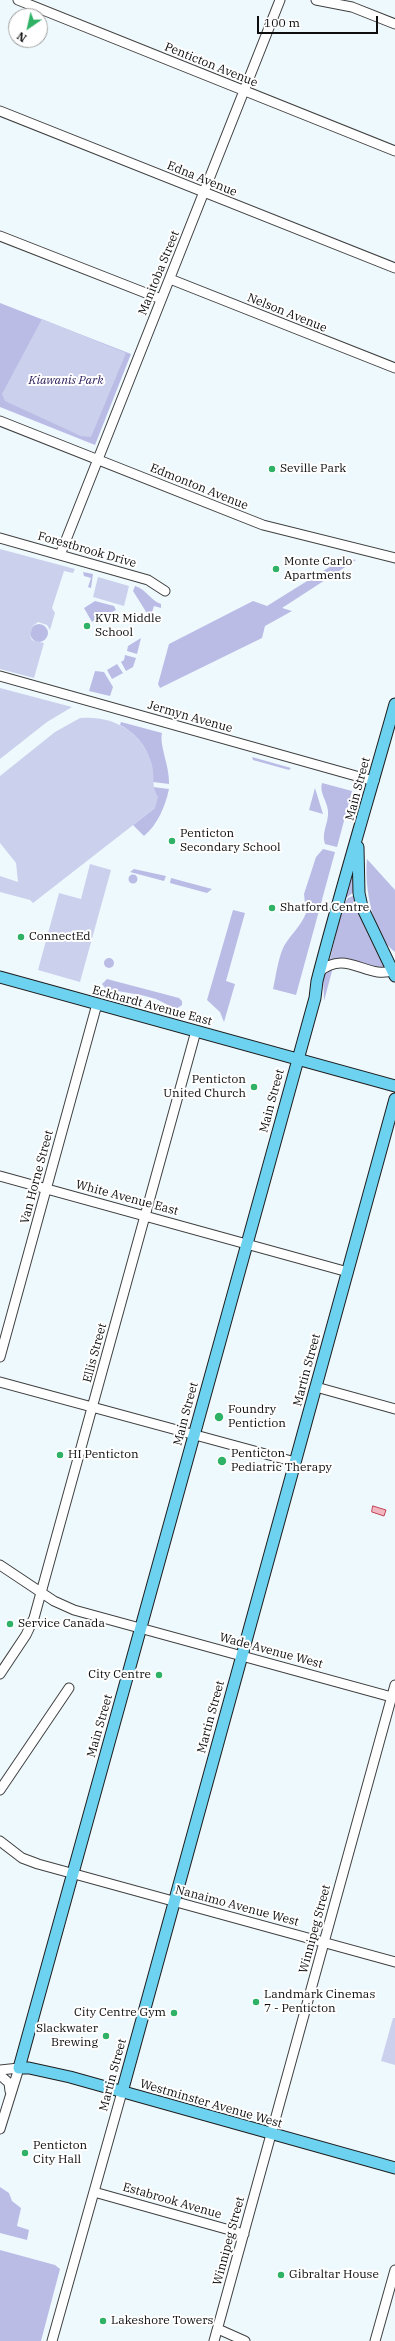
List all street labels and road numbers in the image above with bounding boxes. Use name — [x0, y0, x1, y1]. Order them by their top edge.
street label: Penticton Avenue — [162, 40, 260, 90]
street label: Edna Avenue — [165, 158, 239, 200]
street label: Manitoba Street — [136, 229, 182, 317]
street label: Nelson Avenue — [245, 290, 329, 336]
street label: Edmonton Avenue — [148, 461, 250, 513]
street label: Forestbrook Drive — [36, 529, 138, 571]
street label: Jermyn Avenue — [146, 698, 234, 736]
street label: Main Street — [343, 756, 373, 822]
street label: Eckhardt Avenue East — [90, 983, 214, 1029]
street label: Main Street — [257, 1068, 287, 1134]
street label: Van Horne Street — [18, 1129, 56, 1225]
street label: White Avenue East — [74, 1177, 180, 1219]
street label: Ellis Street — [80, 1322, 110, 1384]
street label: Martin Street — [290, 1332, 324, 1408]
street label: Main Street — [171, 1381, 201, 1447]
street label: Wade Avenue West — [218, 1630, 324, 1672]
street label: Martin Street — [194, 1679, 228, 1755]
street label: Main Street — [84, 1693, 116, 1759]
street label: Nanaimo Avenue West — [174, 1883, 300, 1929]
street label: Winnipeg Street — [296, 1883, 334, 1975]
street label: Martin Street — [96, 2037, 130, 2113]
street label: Westminster Avenue West — [138, 2077, 284, 2131]
street label: Estabrook Avenue — [121, 2180, 223, 2222]
street label: Winnipeg Street — [210, 2195, 248, 2287]

